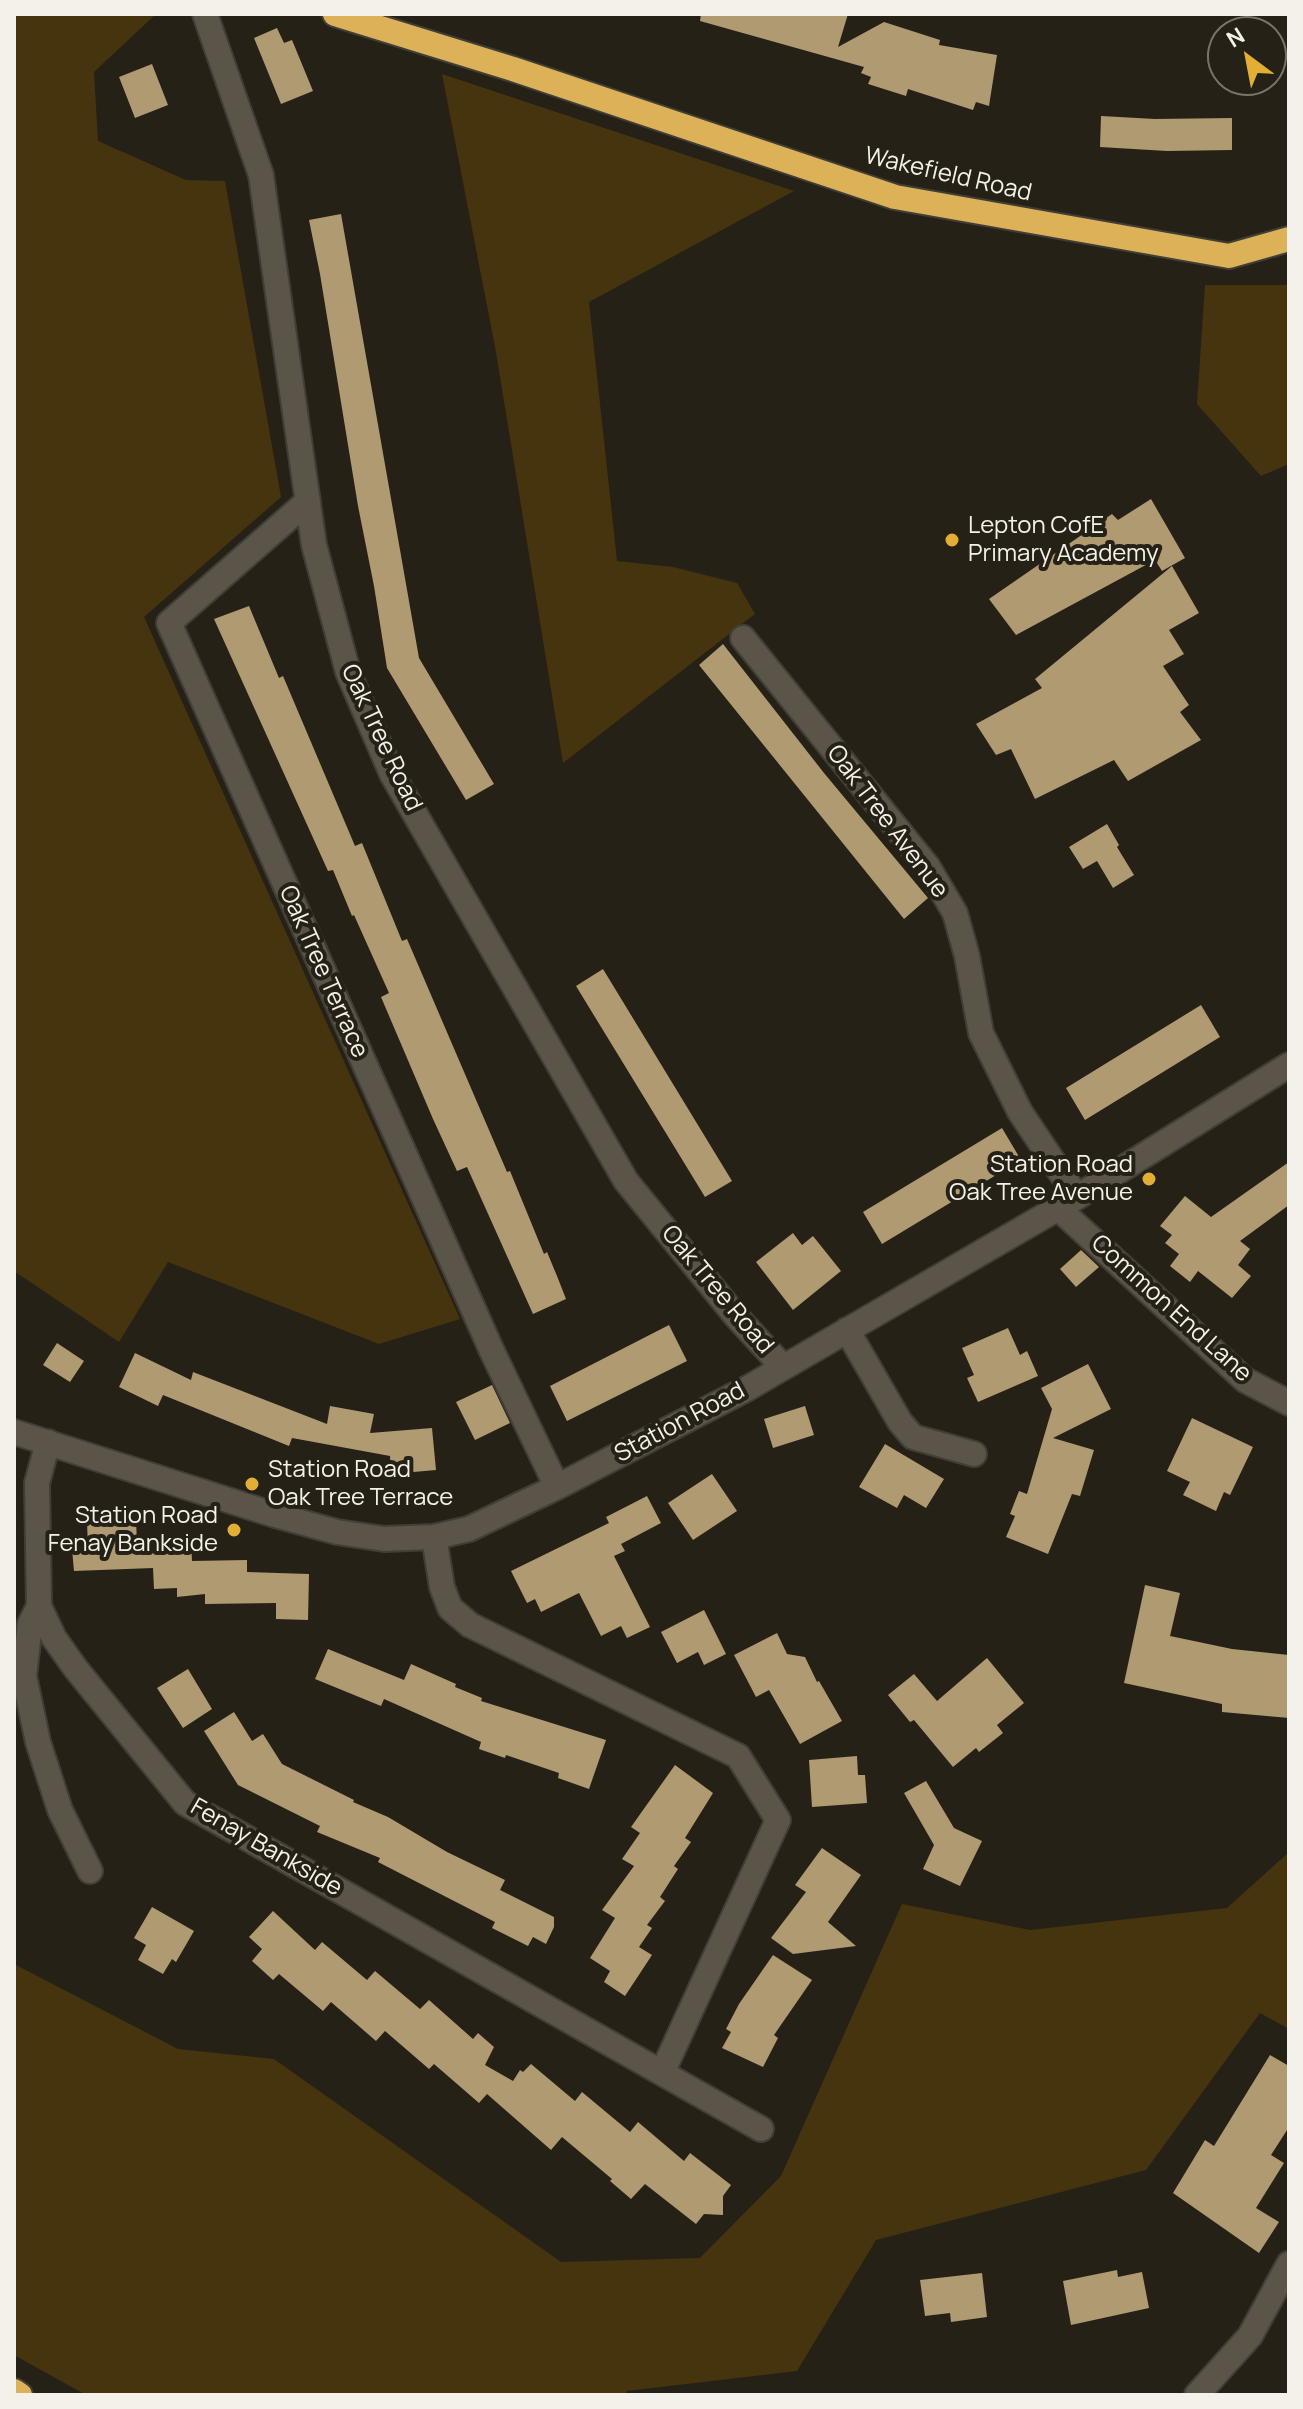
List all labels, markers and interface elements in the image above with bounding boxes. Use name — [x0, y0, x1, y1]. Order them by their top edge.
north arrow — [1207, 16, 1287, 96]
text: N — [1221, 20, 1250, 54]
street label: Wakefield Road — [862, 142, 1034, 208]
place label: Lepton CofE Primary Academy — [968, 512, 1159, 568]
marker: Lepton CofE Primary Academy — [943, 531, 961, 549]
street label: Oak Tree Road — [334, 660, 428, 816]
street label: Oak Tree Avenue — [820, 740, 954, 904]
street label: Oak Tree Terrace — [272, 881, 374, 1063]
place label: Station Road Oak Tree Avenue — [949, 1151, 1133, 1207]
marker: Station Road Oak Tree Avenue — [1140, 1170, 1158, 1188]
street label: Oak Tree Road — [655, 1220, 779, 1360]
street label: Common End Lane — [1085, 1229, 1257, 1389]
street label: Station Road — [610, 1377, 750, 1469]
place label: Station Road Oak Tree Terrace — [268, 1456, 453, 1512]
marker: Station Road Oak Tree Terrace — [243, 1475, 261, 1493]
place label: Station Road Fenay Bankside — [48, 1502, 218, 1558]
marker: Station Road Fenay Bankside — [225, 1521, 243, 1539]
street label: Fenay Bankside — [185, 1793, 347, 1903]

